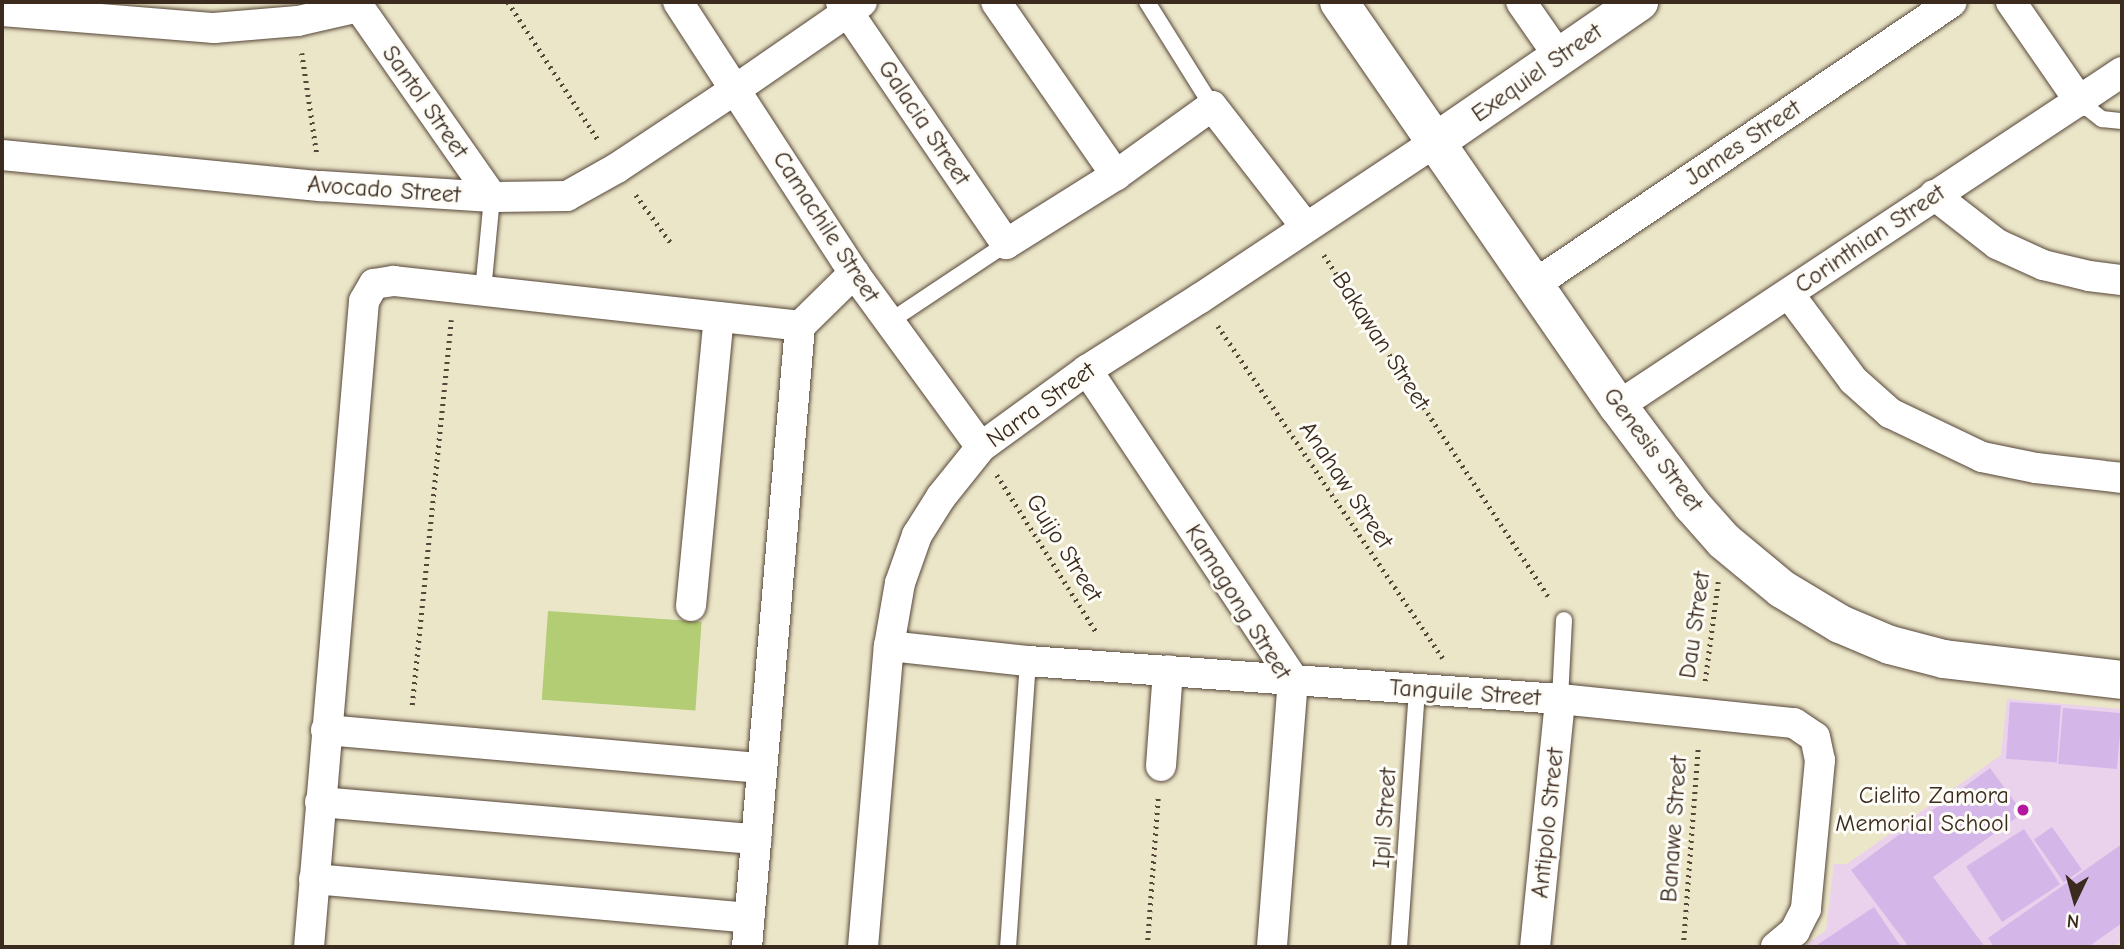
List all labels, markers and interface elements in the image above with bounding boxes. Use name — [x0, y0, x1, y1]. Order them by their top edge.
street label: Exequiel Street — [1466, 17, 1608, 129]
street label: Santol Street — [376, 40, 474, 164]
street label: Galacia Street — [872, 55, 976, 191]
street label: James Street — [1680, 94, 1806, 192]
street label: Camachile Street — [766, 146, 886, 308]
street label: Avocado Street — [306, 170, 462, 210]
street label: Corinthian Street — [1790, 178, 1950, 300]
street label: Bakawan Street — [1326, 267, 1436, 415]
street label: Narra Street — [981, 356, 1101, 454]
street label: Genesis Street — [1597, 382, 1709, 518]
street label: Anahaw Street — [1293, 416, 1399, 554]
street label: Guijo Street — [1020, 489, 1108, 607]
street label: Kamagong Street — [1179, 519, 1297, 685]
street label: Dau Street — [1673, 570, 1717, 680]
street label: Tanguile Street — [1388, 673, 1542, 713]
street label: Antipolo Street — [1526, 746, 1570, 900]
street label: Banawe Street — [1655, 755, 1693, 903]
street label: Ipil Street — [1367, 767, 1403, 869]
place label: Cielito Zamora Memorial School — [1835, 782, 2009, 838]
marker: Cielito Zamora Memorial School — [2015, 802, 2031, 818]
north arrow — [2040, 865, 2110, 935]
text: N — [2066, 909, 2080, 932]

